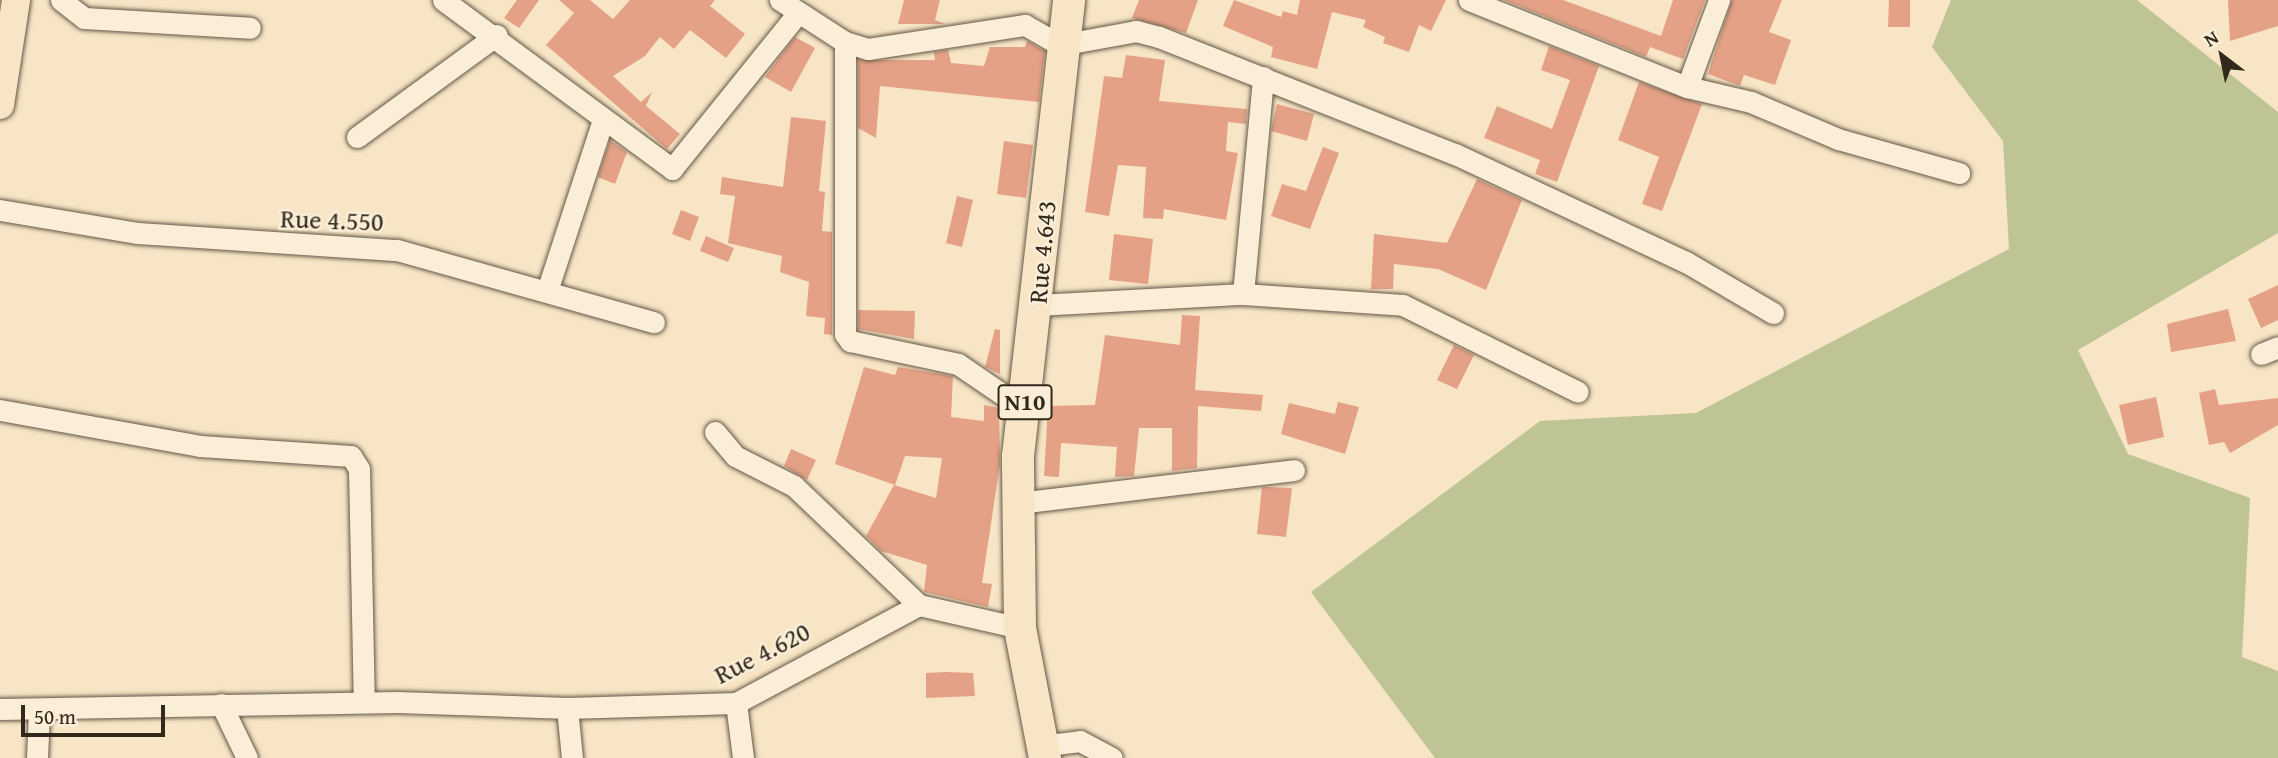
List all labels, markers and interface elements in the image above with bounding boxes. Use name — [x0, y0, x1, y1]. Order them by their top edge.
north arrow — [2187, 21, 2257, 91]
text: N — [2198, 23, 2224, 53]
street label: Rue 4.643 — [1022, 199, 1062, 305]
street label: Rue 4.550 — [280, 203, 384, 237]
road number: N10 — [997, 382, 1053, 422]
street label: Rue 4.620 — [709, 616, 815, 690]
scale bar — [24, 692, 168, 736]
text: 50 m — [34, 701, 76, 732]

